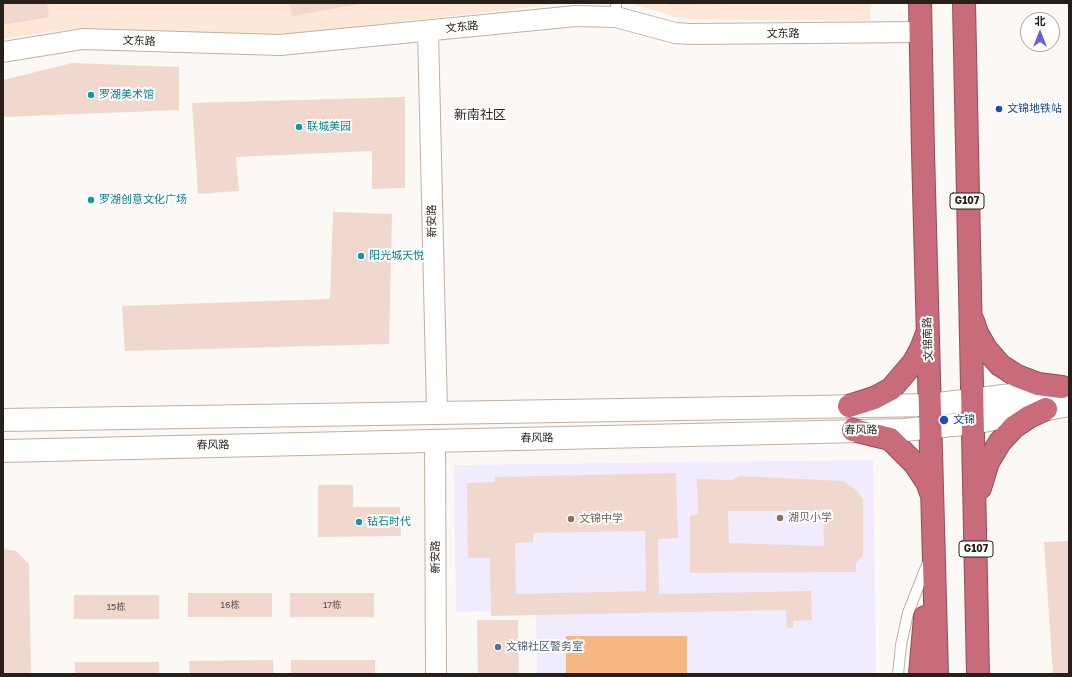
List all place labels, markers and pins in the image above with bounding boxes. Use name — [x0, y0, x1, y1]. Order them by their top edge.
place label: 罗湖美术馆 — [99, 88, 154, 102]
marker: 罗湖美术馆 — [86, 90, 96, 100]
place label: 文锦地铁站 — [1007, 102, 1062, 116]
marker: 文锦地铁站 — [994, 104, 1004, 114]
place label: 联城美园 — [307, 120, 351, 134]
marker: 联城美园 — [294, 122, 304, 132]
place label: 罗湖创意文化广场 — [99, 193, 187, 207]
marker: 罗湖创意文化广场 — [86, 195, 96, 205]
place label: 阳光城天悦 — [369, 249, 424, 263]
marker: 阳光城天悦 — [356, 251, 366, 261]
place label: 文锦 — [953, 413, 975, 427]
marker: 文锦 — [938, 414, 950, 426]
place label: 湖贝小学 — [788, 511, 832, 525]
place label: 文锦中学 — [579, 512, 623, 526]
marker: 湖贝小学 — [775, 513, 785, 523]
marker: 文锦中学 — [566, 514, 576, 524]
place label: 钻石时代 — [367, 515, 411, 529]
marker: 钻石时代 — [354, 517, 364, 527]
place label: 文锦社区警务室 — [506, 640, 583, 654]
marker: 文锦社区警务室 — [493, 642, 503, 652]

